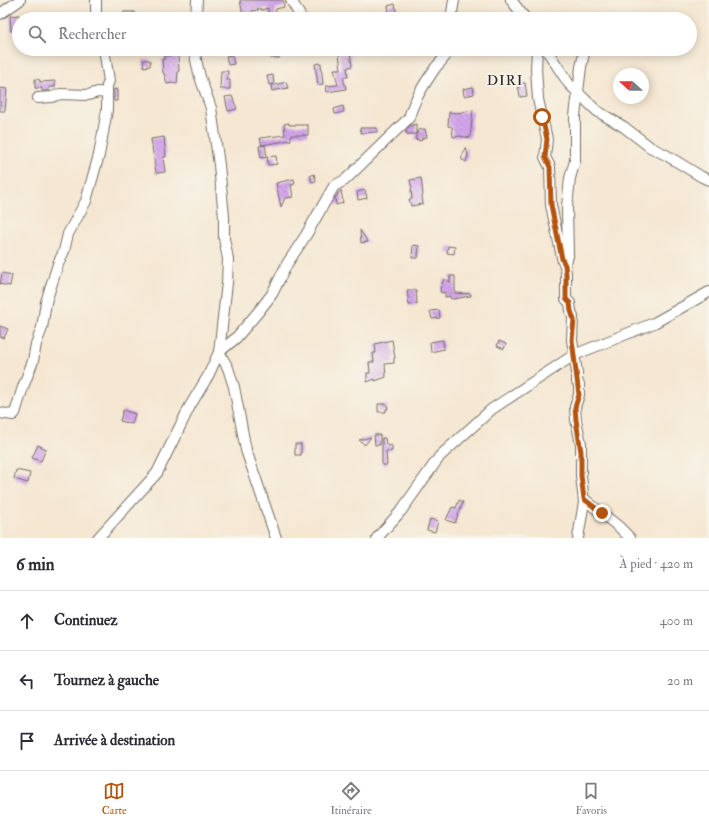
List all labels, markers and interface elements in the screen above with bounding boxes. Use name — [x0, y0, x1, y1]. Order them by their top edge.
search box — [12, 12, 697, 56]
icon: search — [26, 23, 48, 45]
text: Rechercher — [58, 25, 126, 44]
north arrow — [613, 68, 649, 104]
district label: DIRI — [487, 72, 523, 89]
route start — [533, 108, 551, 126]
route end — [593, 504, 611, 522]
text: 6 min — [16, 554, 55, 575]
text: À pied · 420 m — [619, 556, 693, 572]
icon: ahead — [16, 610, 38, 632]
text: Continuez — [54, 611, 118, 630]
text: 400 m — [660, 613, 693, 629]
icon: left — [16, 670, 38, 692]
text: Tournez à gauche — [54, 671, 159, 690]
text: 20 m — [667, 673, 693, 689]
icon: arrive — [16, 730, 38, 752]
text: Arrivée à destination — [54, 731, 175, 750]
tab: Carte — [102, 780, 127, 817]
tab: Itinéraire — [330, 780, 372, 817]
tab: Favoris — [575, 780, 607, 817]

